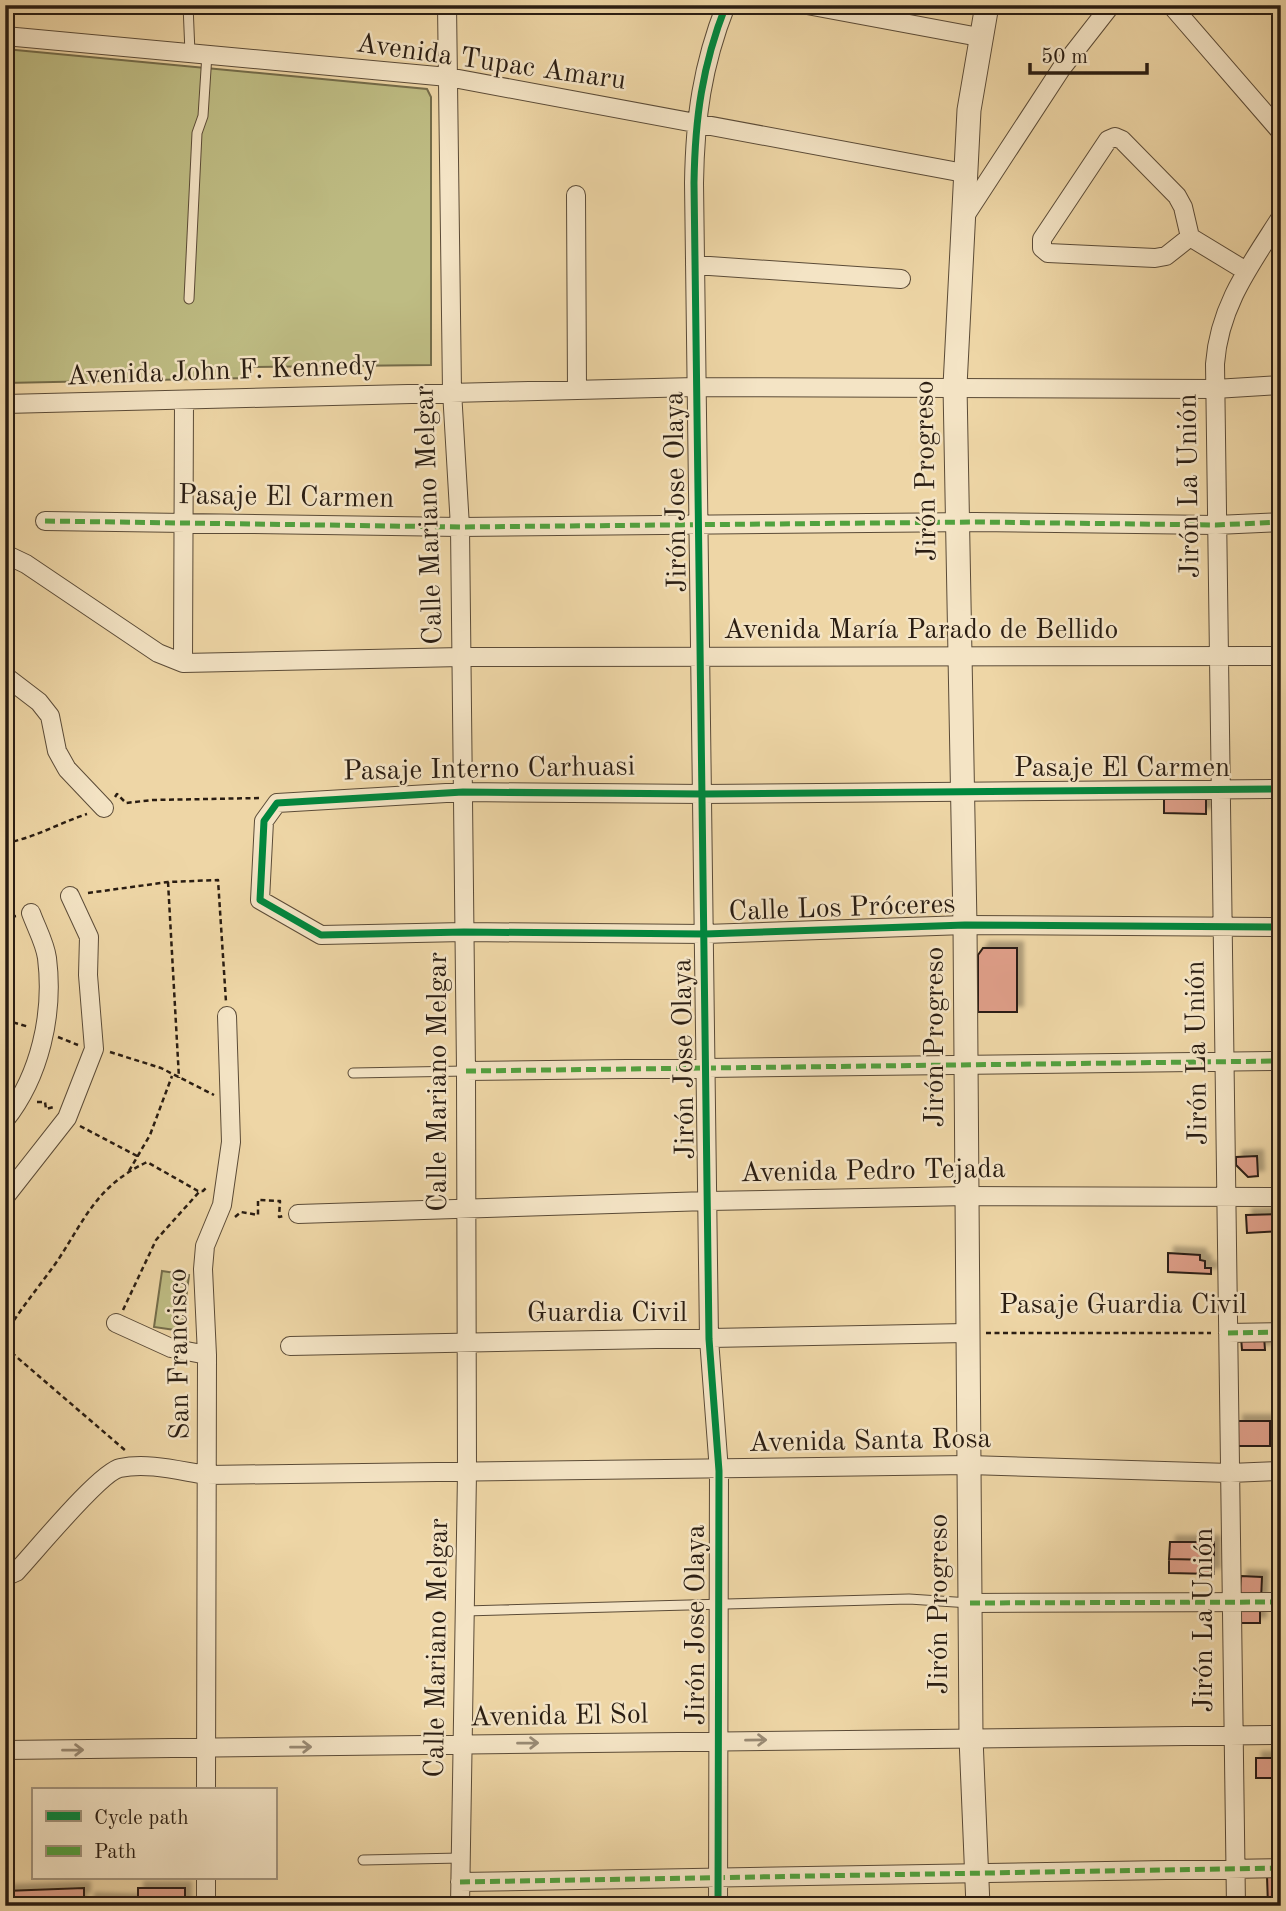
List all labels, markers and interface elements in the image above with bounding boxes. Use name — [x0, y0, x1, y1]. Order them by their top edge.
street label: Avenida Tupac Amaru — [354, 30, 628, 96]
scale bar — [1030, 32, 1148, 76]
text: 50 m — [1041, 47, 1088, 68]
street label: Avenida John F. Kennedy — [66, 353, 378, 391]
street label: Jirón Progreso — [911, 380, 943, 562]
street label: Calle Mariano Melgar — [411, 385, 449, 645]
street label: Jirón Jose Olaya — [661, 391, 693, 593]
street label: Jirón La Unión — [1174, 393, 1206, 579]
street label: Pasaje El Carmen — [178, 482, 394, 514]
street label: Avenida María Parado de Bellido — [724, 617, 1118, 645]
street label: Pasaje Interno Carhuasi — [343, 753, 635, 787]
street label: Pasaje El Carmen — [1014, 755, 1230, 783]
street label: Calle Los Próceres — [728, 891, 956, 927]
street label: Jirón Progreso — [922, 947, 950, 1127]
street label: Calle Mariano Melgar — [425, 952, 453, 1212]
street label: Jirón Jose Olaya — [669, 958, 701, 1160]
street label: Jirón La Unión — [1182, 960, 1214, 1146]
street label: Avenida Pedro Tejada — [740, 1156, 1006, 1188]
street label: San Francisco — [165, 1268, 195, 1440]
street label: Pasaje Guardia Civil — [999, 1292, 1247, 1320]
street label: Guardia Civil — [527, 1300, 687, 1328]
street label: Avenida Santa Rosa — [748, 1426, 992, 1458]
street label: Jirón Progreso — [926, 1514, 954, 1694]
street label: Calle Mariano Melgar — [422, 1518, 454, 1778]
street label: Jirón Jose Olaya — [683, 1524, 711, 1726]
street label: Jirón La Unión — [1191, 1528, 1219, 1712]
street label: Avenida El Sol — [470, 1701, 648, 1733]
one-way arrow — [744, 1733, 767, 1747]
one-way arrow — [517, 1736, 540, 1750]
one-way arrow — [289, 1740, 312, 1753]
one-way arrow — [62, 1743, 85, 1756]
legend — [32, 1788, 276, 1880]
text: Cycle path — [94, 1808, 189, 1829]
text: Path — [94, 1842, 137, 1863]

